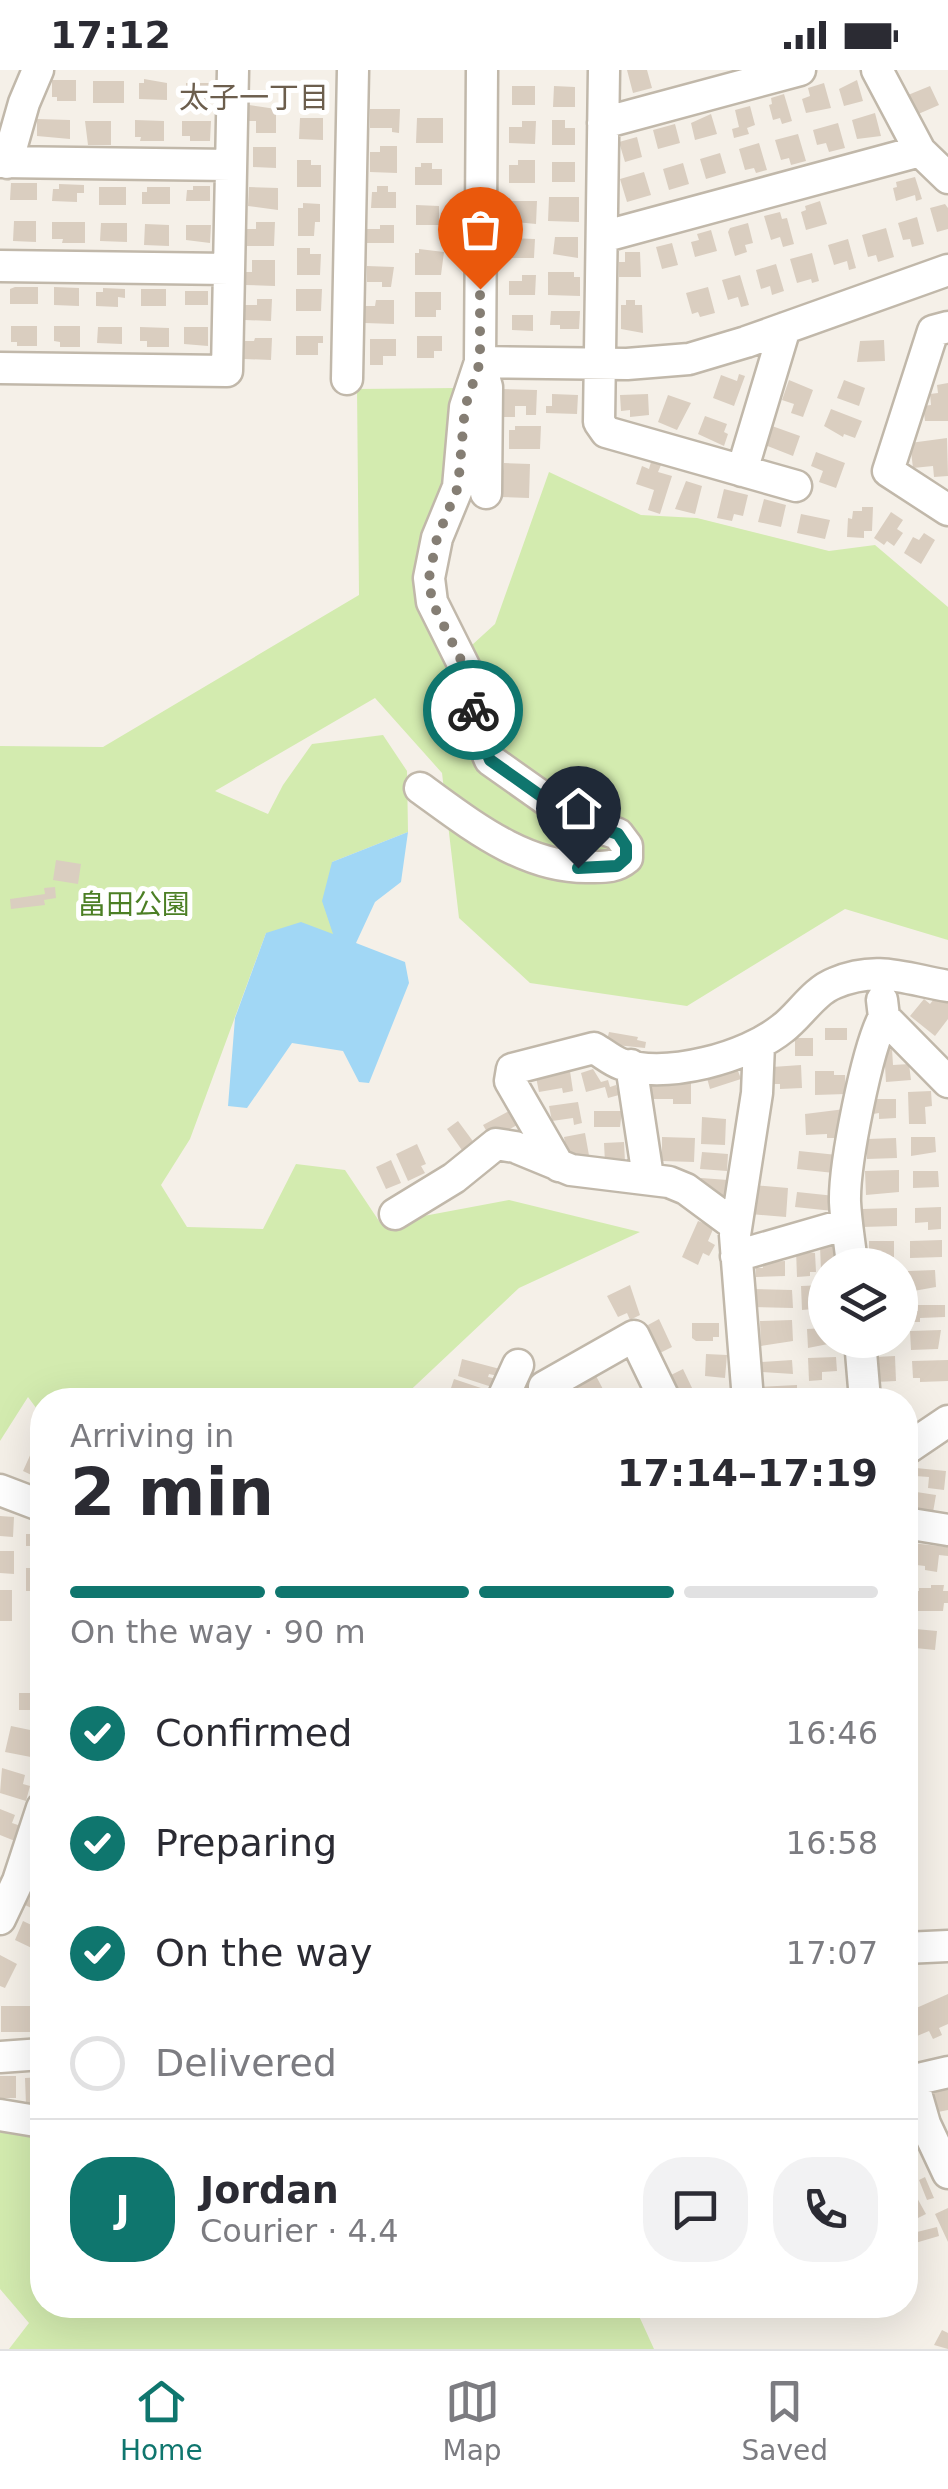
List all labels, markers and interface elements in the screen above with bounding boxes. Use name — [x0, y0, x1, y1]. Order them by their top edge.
text: 17:12 — [50, 13, 171, 57]
district label: 太子一丁目 — [179, 80, 329, 115]
pin — [438, 187, 523, 290]
icon: bag — [453, 202, 508, 257]
courier — [423, 660, 523, 760]
icon: bike — [446, 683, 501, 738]
pin — [536, 766, 621, 869]
icon: home — [551, 781, 606, 836]
park label: 畠田公園 — [78, 888, 190, 921]
map controls — [808, 1248, 918, 1358]
button: layers — [808, 1248, 918, 1358]
text: Arriving in — [70, 1417, 234, 1455]
text: 17:14–17:19 — [617, 1451, 878, 1495]
text: 2 min — [70, 1455, 274, 1530]
text: On the way · 90 m — [70, 1613, 366, 1651]
icon: check — [70, 1706, 125, 1761]
text: Confirmed — [155, 1711, 352, 1755]
text: 16:46 — [786, 1714, 878, 1752]
icon: check — [70, 1816, 125, 1871]
text: Preparing — [155, 1821, 337, 1865]
text: 16:58 — [786, 1824, 878, 1862]
icon: check — [70, 1926, 125, 1981]
text: On the way — [155, 1931, 372, 1975]
text: 17:07 — [786, 1934, 878, 1972]
text: Delivered — [155, 2041, 337, 2085]
button: chat — [643, 2157, 748, 2262]
button: phone — [773, 2157, 878, 2262]
text: Jordan — [200, 2168, 339, 2212]
text: J — [115, 2187, 130, 2231]
text: Courier · 4.4 — [200, 2212, 399, 2250]
tab: Home — [120, 2374, 203, 2467]
tab: Map — [443, 2374, 502, 2467]
tab: Saved — [742, 2374, 828, 2467]

